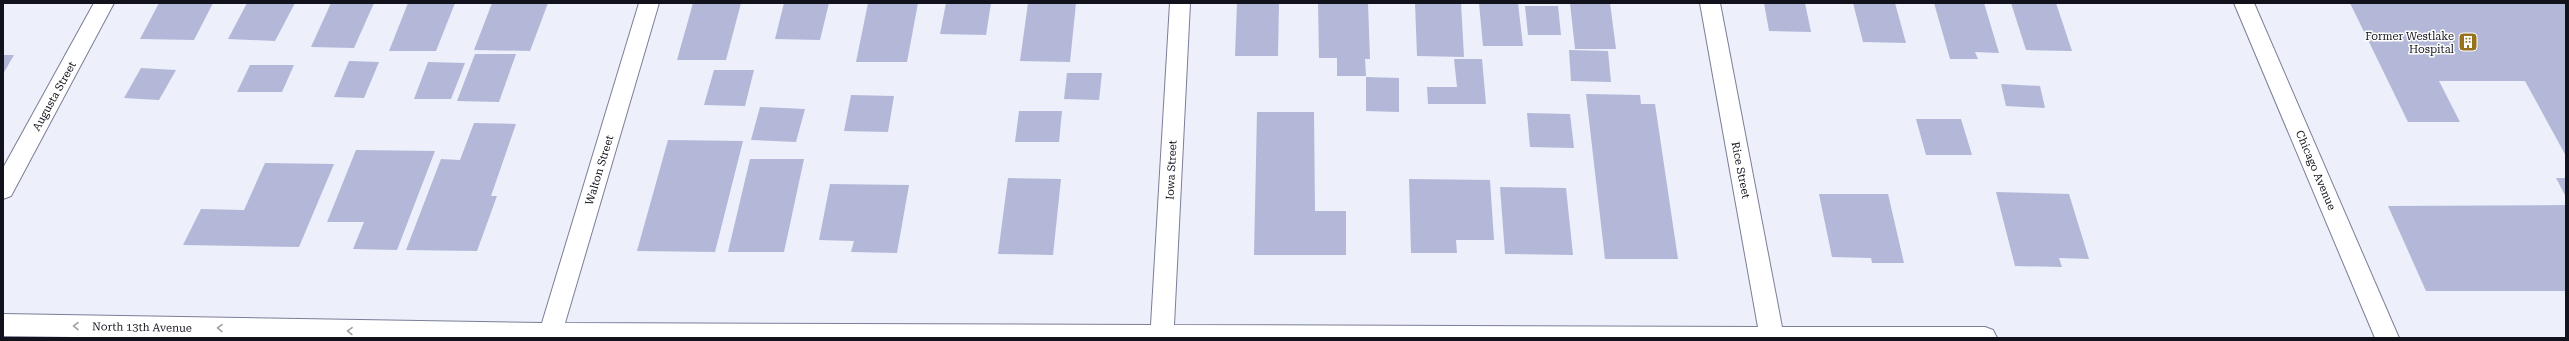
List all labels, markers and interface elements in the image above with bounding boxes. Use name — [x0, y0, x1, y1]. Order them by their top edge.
place label: Former Westlake Hospital — [2365, 30, 2455, 56]
building icon: Former Westlake Hospital — [2457, 31, 2479, 53]
street label: Augusta Street — [30, 59, 79, 133]
street label: Chicago Avenue — [2293, 128, 2338, 212]
street label: Walton Street — [583, 134, 616, 207]
street label: Iowa Street — [1163, 140, 1180, 200]
street label: Rice Street — [1729, 141, 1752, 200]
street label: North 13th Avenue — [92, 320, 192, 335]
one-way arrow — [73, 322, 79, 330]
one-way arrow — [217, 324, 223, 333]
one-way arrow — [347, 327, 353, 335]

